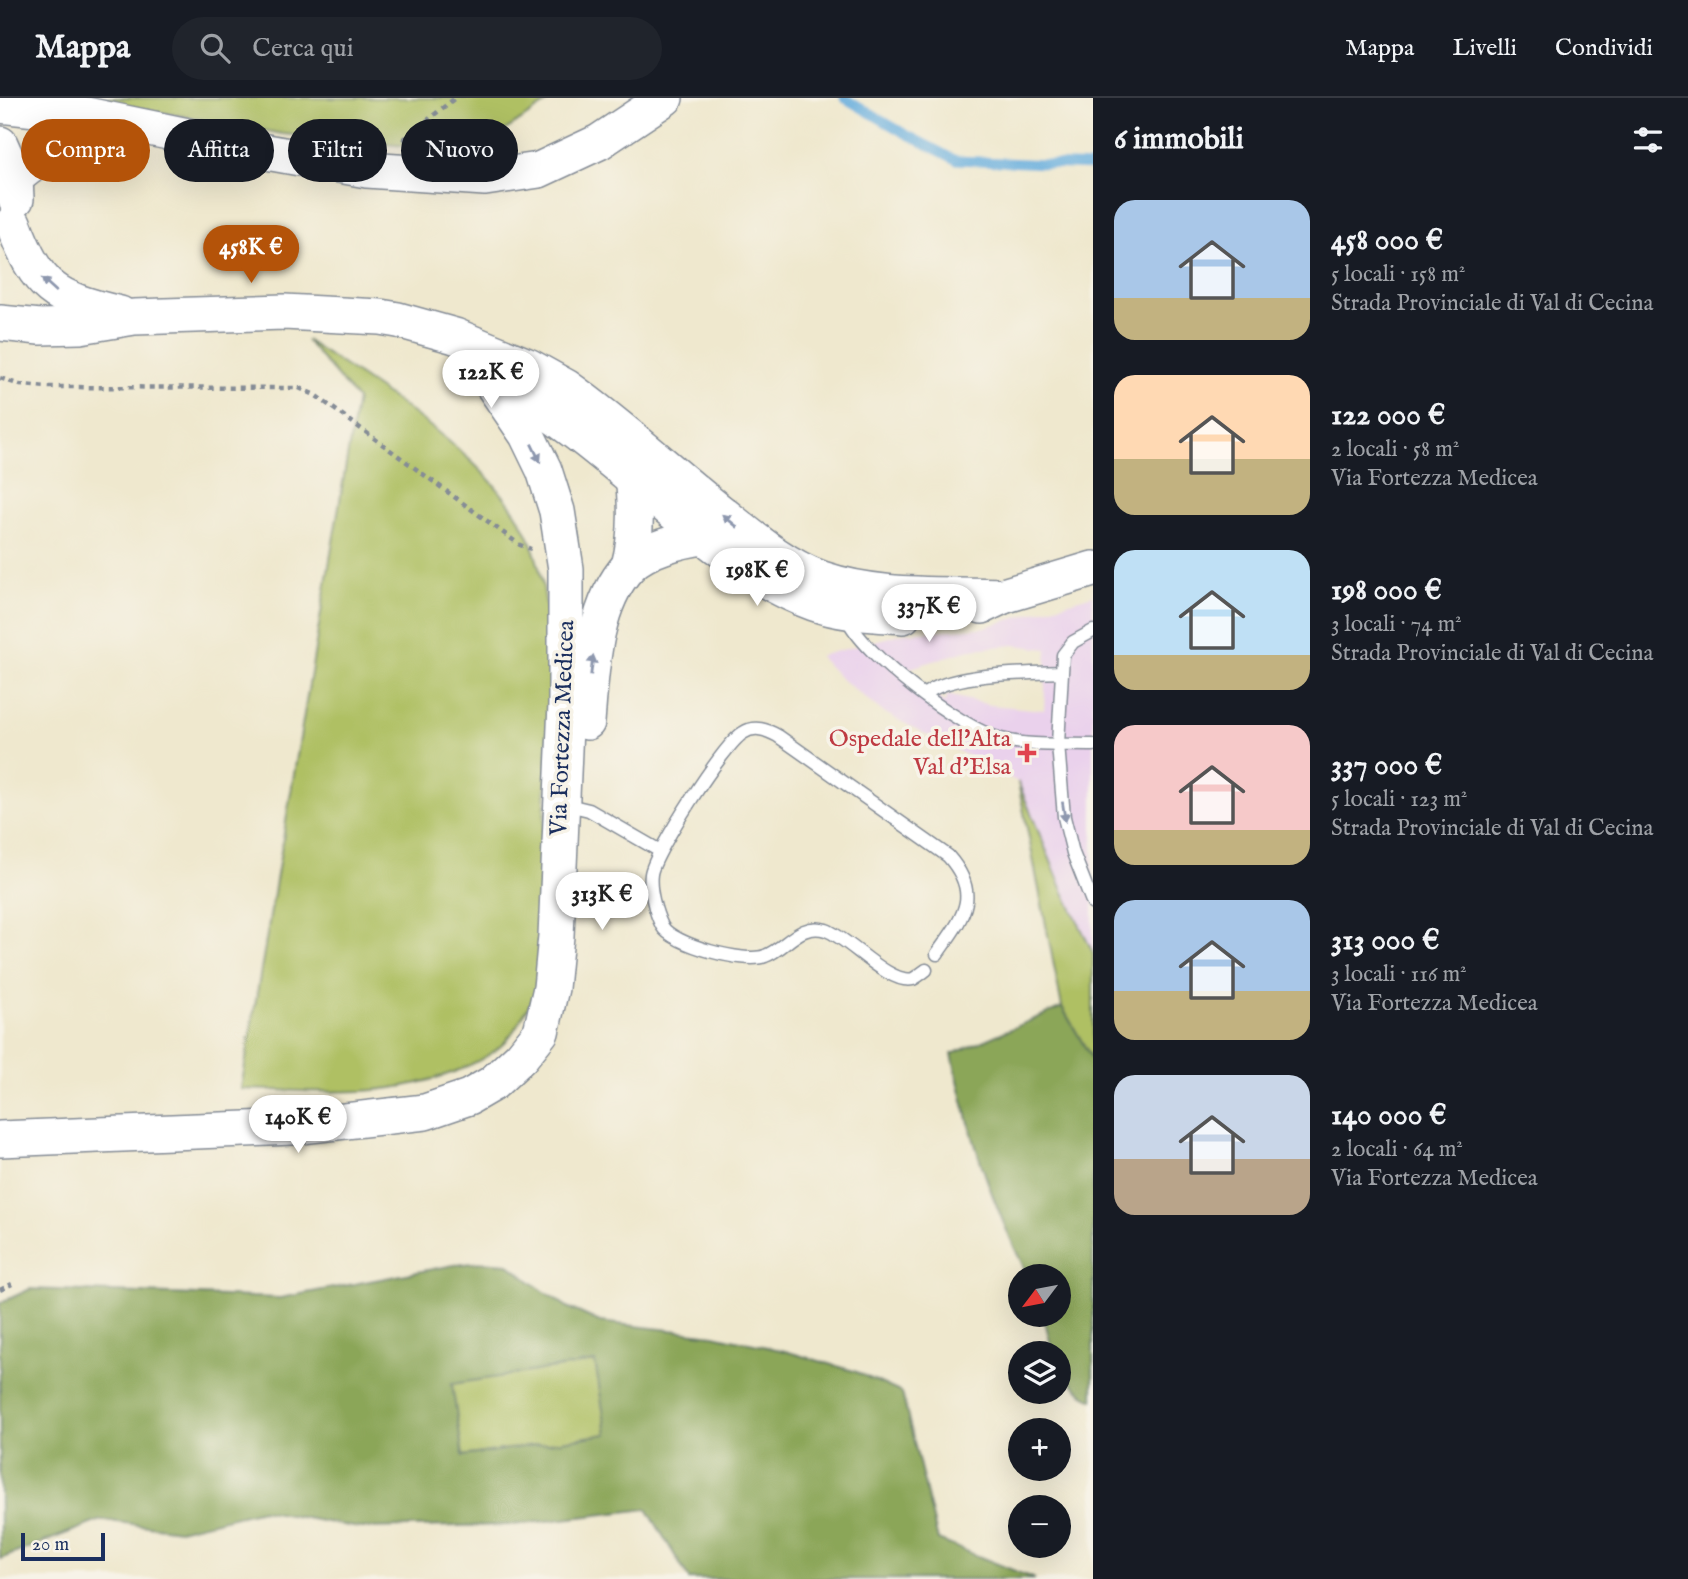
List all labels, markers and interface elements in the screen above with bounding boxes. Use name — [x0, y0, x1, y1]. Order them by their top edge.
search box — [172, 17, 662, 80]
text: Mappa — [35, 27, 130, 69]
icon: search — [196, 29, 234, 67]
text: Cerca qui — [252, 32, 354, 65]
text: Mappa — [1345, 33, 1414, 64]
text: Livelli — [1452, 33, 1517, 64]
text: Condividi — [1555, 33, 1653, 64]
chip: Compra — [21, 119, 150, 182]
chip: Affitta — [164, 119, 274, 182]
chip: Filtri — [288, 119, 387, 182]
chip: Nuovo — [401, 119, 518, 182]
text: 6 immobili — [1114, 121, 1244, 159]
icon: filters — [1629, 121, 1667, 159]
text: 458 000 € — [1331, 222, 1443, 260]
pin: 458K € — [194, 226, 308, 285]
icon: home — [1170, 228, 1254, 312]
text: 458K € — [219, 233, 283, 262]
text: 5 locali · 158 m² — [1331, 260, 1465, 289]
one-way arrow — [41, 277, 58, 293]
text: Strada Provinciale di Val di Cecina — [1331, 289, 1653, 318]
pin: 122K € — [434, 350, 548, 410]
text: 122K € — [458, 358, 524, 387]
text: 122 000 € — [1331, 397, 1445, 435]
icon: home — [1170, 403, 1254, 487]
text: 2 locali · 58 m² — [1331, 435, 1459, 464]
one-way arrow — [530, 443, 542, 463]
text: Via Fortezza Medicea — [1331, 464, 1538, 493]
one-way arrow — [722, 513, 740, 528]
pin: 198K € — [700, 548, 814, 608]
text: 198K € — [726, 556, 788, 585]
text: 198 000 € — [1331, 572, 1442, 610]
icon: home — [1170, 578, 1254, 662]
pin: 337K € — [872, 584, 986, 644]
text: 337K € — [897, 592, 961, 621]
text: 3 locali · 74 m² — [1331, 610, 1462, 639]
street label: Via Fortezza Medicea — [544, 619, 582, 837]
text: Strada Provinciale di Val di Cecina — [1331, 639, 1653, 668]
one-way arrow — [587, 654, 598, 676]
place label: Ospedale dell'Alta Val d'Elsa — [829, 724, 1012, 783]
marker: Ospedale dell'Alta Val d'Elsa — [1017, 743, 1037, 763]
text: 337 000 € — [1331, 747, 1442, 785]
icon: home — [1170, 753, 1254, 837]
text: 5 locali · 123 m² — [1331, 785, 1467, 814]
one-way arrow — [1058, 801, 1069, 823]
text: Strada Provinciale di Val di Cecina — [1331, 814, 1653, 843]
pin: 313K € — [545, 872, 659, 932]
text: 313K € — [572, 880, 632, 909]
text: 313 000 € — [1331, 922, 1439, 960]
icon: home — [1170, 928, 1254, 1012]
text: 3 locali · 116 m² — [1331, 960, 1467, 989]
text: Via Fortezza Medicea — [1331, 989, 1538, 1018]
pin: 140K € — [241, 1096, 355, 1155]
text: 140 000 € — [1331, 1097, 1447, 1135]
text: 140K € — [265, 1103, 331, 1132]
icon: home — [1170, 1103, 1254, 1187]
text: 2 locali · 64 m² — [1331, 1135, 1463, 1164]
text: Via Fortezza Medicea — [1331, 1164, 1538, 1193]
north arrow — [1008, 1264, 1071, 1326]
map controls — [1008, 1264, 1071, 1558]
button: layers — [1008, 1341, 1071, 1404]
button: + — [1008, 1418, 1071, 1481]
button: − — [1008, 1495, 1071, 1558]
scale bar — [21, 1530, 105, 1562]
text: 20 m — [32, 1533, 69, 1557]

